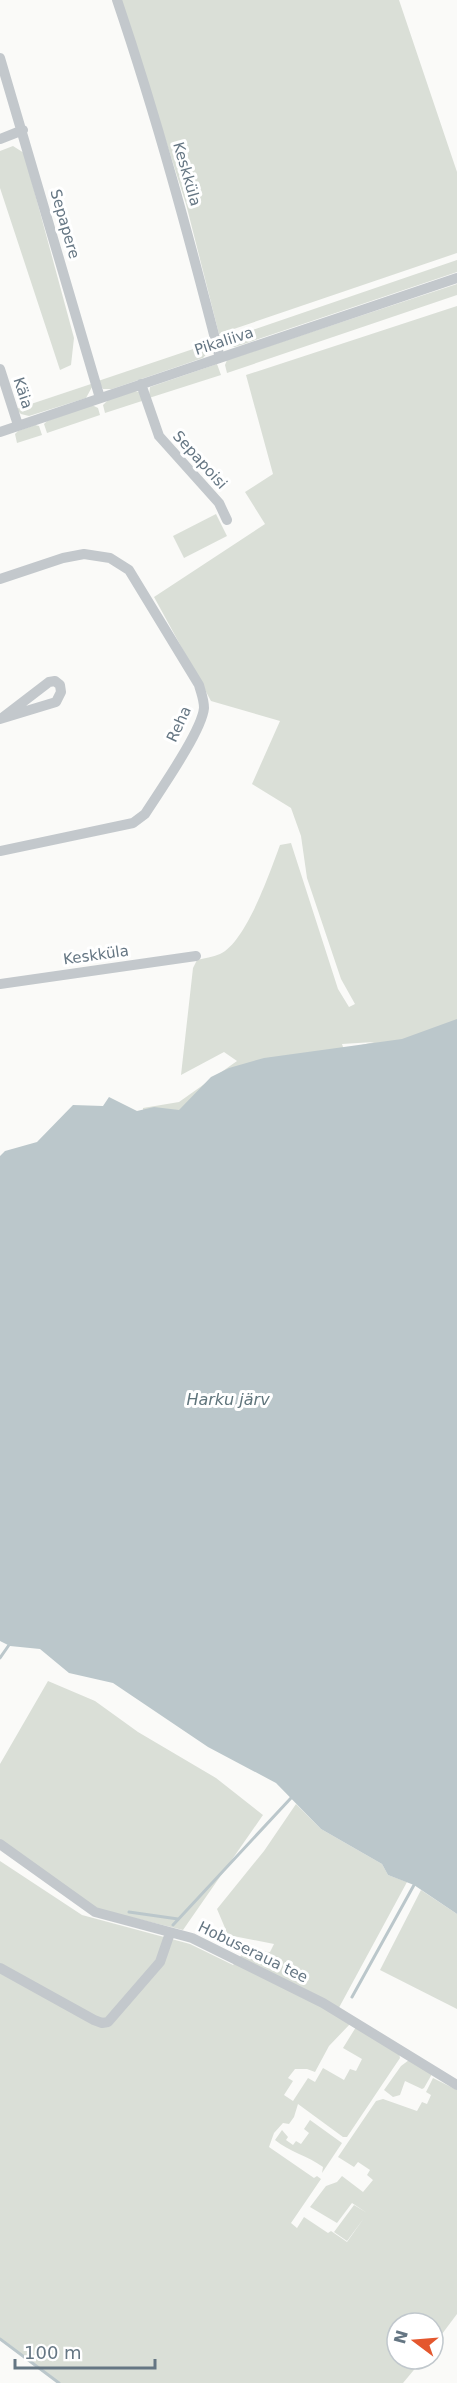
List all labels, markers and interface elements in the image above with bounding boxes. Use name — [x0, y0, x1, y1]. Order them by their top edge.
street label: Keskküla — [169, 140, 205, 208]
street label: Sepapere — [47, 187, 83, 261]
street label: Pikaliiva — [192, 323, 256, 359]
street label: Käia — [9, 375, 37, 411]
street label: Sepapoisi — [169, 427, 231, 493]
street label: Reha — [163, 703, 195, 745]
street label: Keskküla — [62, 942, 130, 968]
water label: Harku järv — [186, 1390, 270, 1409]
street label: Hobuseraua tee — [195, 1918, 311, 1986]
north arrow — [385, 2311, 445, 2371]
text: N — [390, 2328, 412, 2346]
scale bar — [15, 2332, 154, 2370]
text: 100 m — [24, 2342, 82, 2363]

